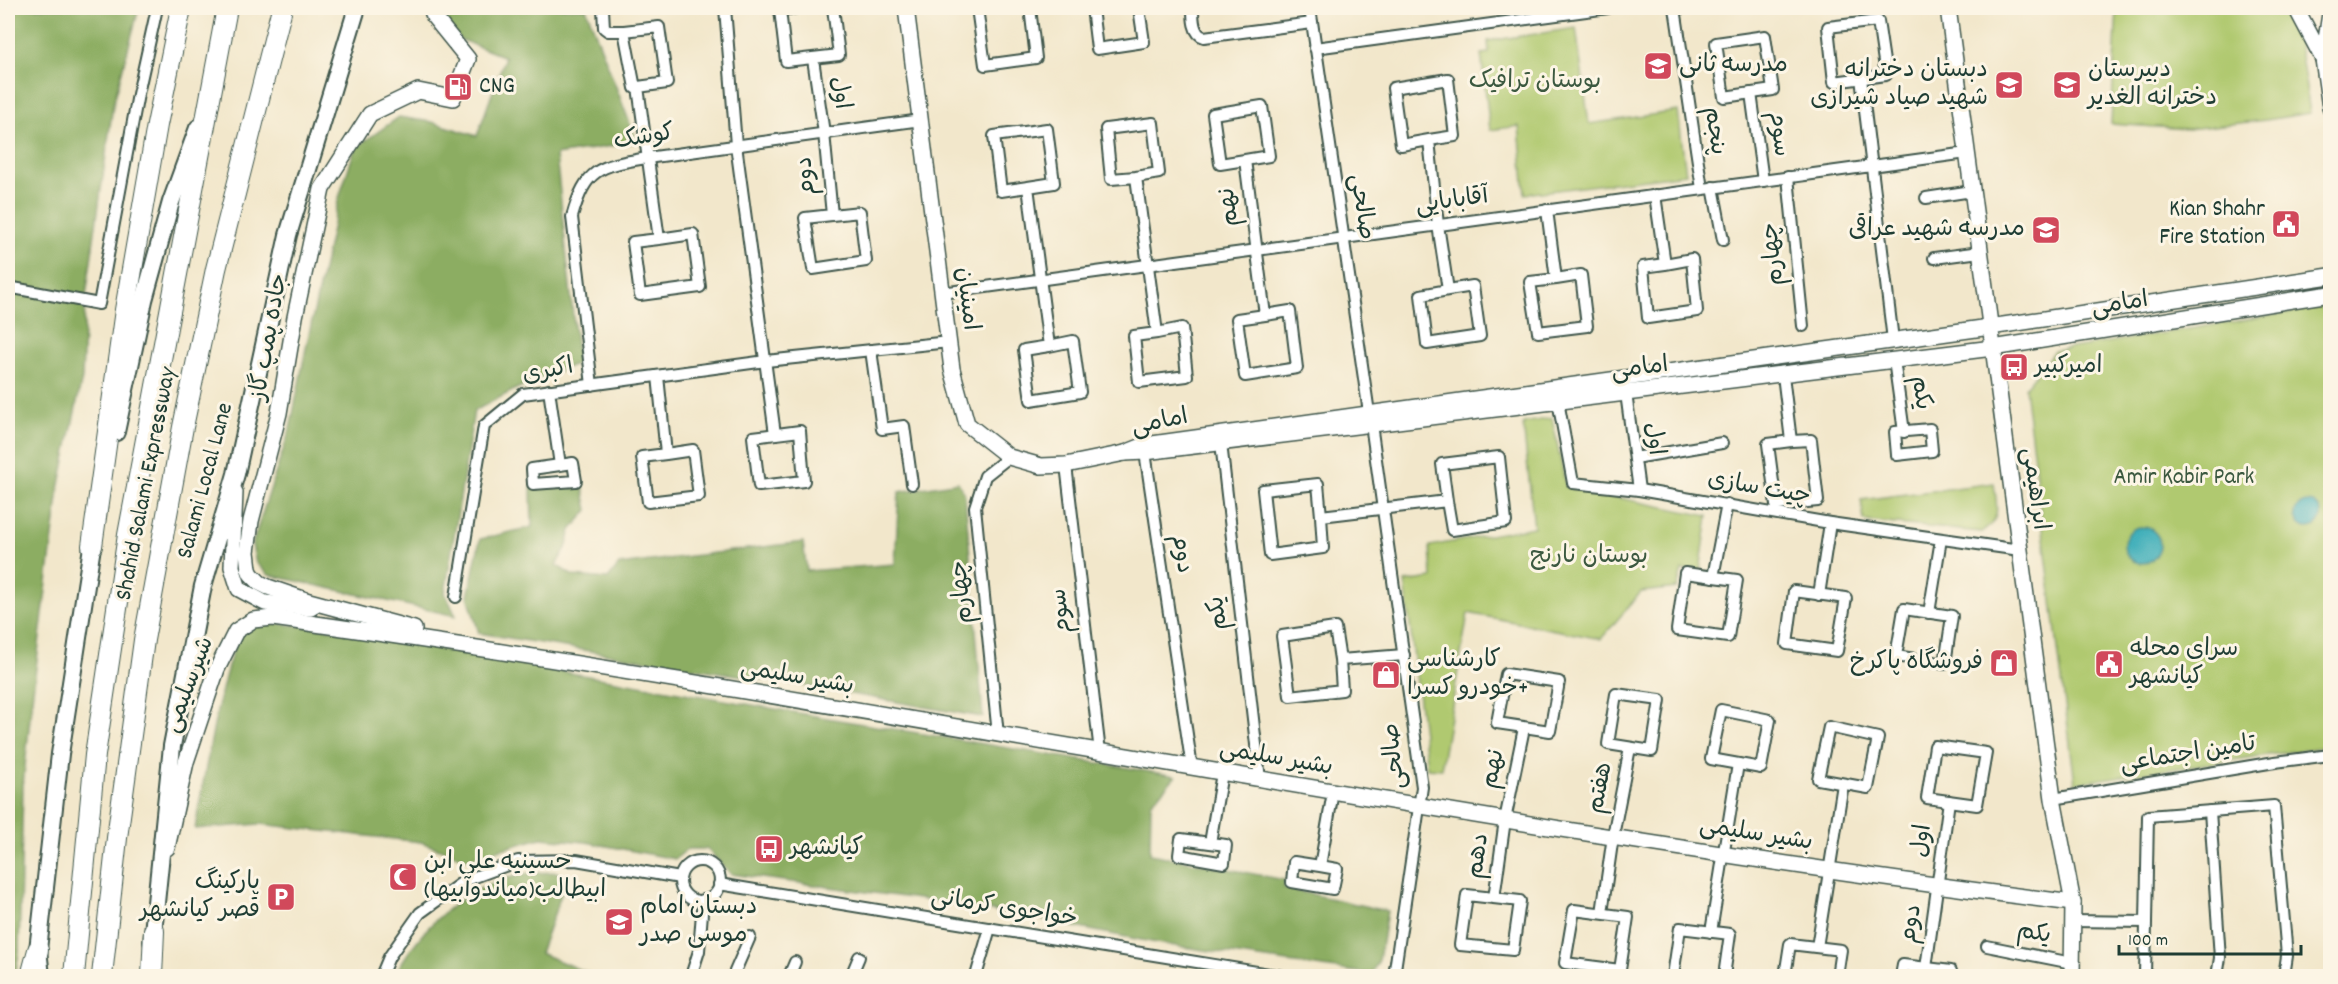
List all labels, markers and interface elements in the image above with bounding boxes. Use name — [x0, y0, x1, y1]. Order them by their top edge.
place label: مدرسه ثانی — [1679, 49, 1788, 83]
school or university icon: مدرسه ثانی — [1642, 50, 1674, 82]
place label: دبستان دخترانه شهید صیاد شیرازی — [1810, 54, 1988, 116]
place label: دبیرستان دخترانه الغدیر — [2086, 54, 2217, 116]
park label: بوستان ترافیک — [1469, 65, 1601, 99]
school or university icon: دبستان دخترانه شهید صیاد شیرازی — [1993, 69, 2025, 101]
school or university icon: دبیرستان دخترانه الغدیر — [2051, 69, 2083, 101]
place label: CNG — [479, 70, 515, 104]
fuel station icon: CNG — [442, 71, 474, 103]
street label: اول — [820, 74, 858, 112]
street label: پنجم — [1694, 105, 1734, 157]
street label: سوم — [1758, 109, 1798, 159]
street label: کوشک — [611, 116, 677, 160]
street label: دوم — [788, 155, 826, 197]
street label: صالحی — [1339, 172, 1383, 242]
street label: آقابابایی — [1413, 180, 1492, 224]
street label: نهم — [1211, 186, 1249, 228]
place label: Kian Shahr Fire Station — [2159, 193, 2265, 255]
public building icon: Kian Shahr Fire Station — [2270, 208, 2302, 240]
place label: مدرسه شهید عراقی — [1848, 212, 2025, 247]
school or university icon: مدرسه شهید عراقی — [2030, 214, 2062, 246]
street label: چهارم — [1754, 221, 1794, 287]
street label: امینیان — [945, 265, 987, 333]
street label: جاده پمپ گاز — [242, 271, 298, 405]
street label: امامی — [2089, 284, 2151, 326]
street label: امامی — [1609, 349, 1671, 389]
street label: اکبری — [519, 350, 577, 394]
place label: امیرکبیر — [2033, 350, 2102, 384]
bus stop icon: امیرکبیر — [1998, 351, 2030, 383]
street label: Shahid Salami Expressway — [108, 363, 187, 604]
street label: یکم — [1901, 374, 1939, 412]
street label: Salami Local Lane — [169, 399, 243, 563]
street label: امامی — [1128, 400, 1192, 446]
street label: اول — [1634, 420, 1672, 458]
street label: ابراهیمی — [2011, 445, 2057, 533]
park label: Amir Kabir Park — [2114, 461, 2254, 495]
street label: چیت سازی — [1705, 463, 1813, 515]
street label: دوم — [1161, 532, 1201, 576]
park label: بوستان نارنج — [1530, 540, 1648, 574]
street label: چهارم — [943, 559, 983, 625]
street label: سوم — [1042, 586, 1082, 636]
street label: یکم — [1200, 594, 1238, 632]
street label: شیرسلیمی — [156, 632, 224, 738]
place label: سرای محله کیانشهر — [2128, 633, 2238, 695]
place label: کارشناسی خودرو کسرا+ — [1407, 644, 1529, 706]
place label: فروشگاه پاکرخ — [1850, 646, 1983, 680]
shop icon: فروشگاه پاکرخ — [1988, 647, 2020, 679]
public building icon: سرای محله کیانشهر — [2093, 648, 2125, 680]
street label: بشیر سلیمی — [738, 651, 856, 705]
shop icon: کارشناسی خودرو کسرا+ — [1370, 659, 1402, 691]
street label: صالحی — [1375, 721, 1415, 791]
street label: تامین اجتماعی — [2118, 727, 2259, 783]
street label: بشیر سلیمی — [1217, 732, 1335, 786]
street label: نهم — [1473, 746, 1515, 792]
street label: هفتم — [1579, 760, 1623, 816]
street label: بشیر سلیمی — [1697, 809, 1815, 861]
street label: اول — [1904, 822, 1942, 860]
street label: دهم — [1459, 831, 1499, 881]
place label: کیانشهر — [788, 832, 863, 866]
bus stop icon: کیانشهر — [753, 833, 785, 865]
place label: حسینیه علی ابن ابیطالب(میاندوآبیها) — [424, 846, 606, 908]
mosque icon: حسینیه علی ابن ابیطالب(میاندوآبیها) — [387, 861, 419, 893]
place label: پارکینگ قصر کیانشهر — [138, 866, 260, 928]
parking icon: پارکینگ قصر کیانشهر — [265, 881, 297, 913]
street label: خواجوی کرمانی — [928, 881, 1080, 937]
place label: دبستان امام موسی صدر — [638, 891, 757, 953]
street label: دوم — [1892, 902, 1932, 946]
school or university icon: دبستان امام موسی صدر — [603, 906, 635, 938]
street label: یکم — [2014, 914, 2054, 954]
scale bar — [2119, 918, 2300, 956]
text: 100 m — [2128, 929, 2168, 954]

